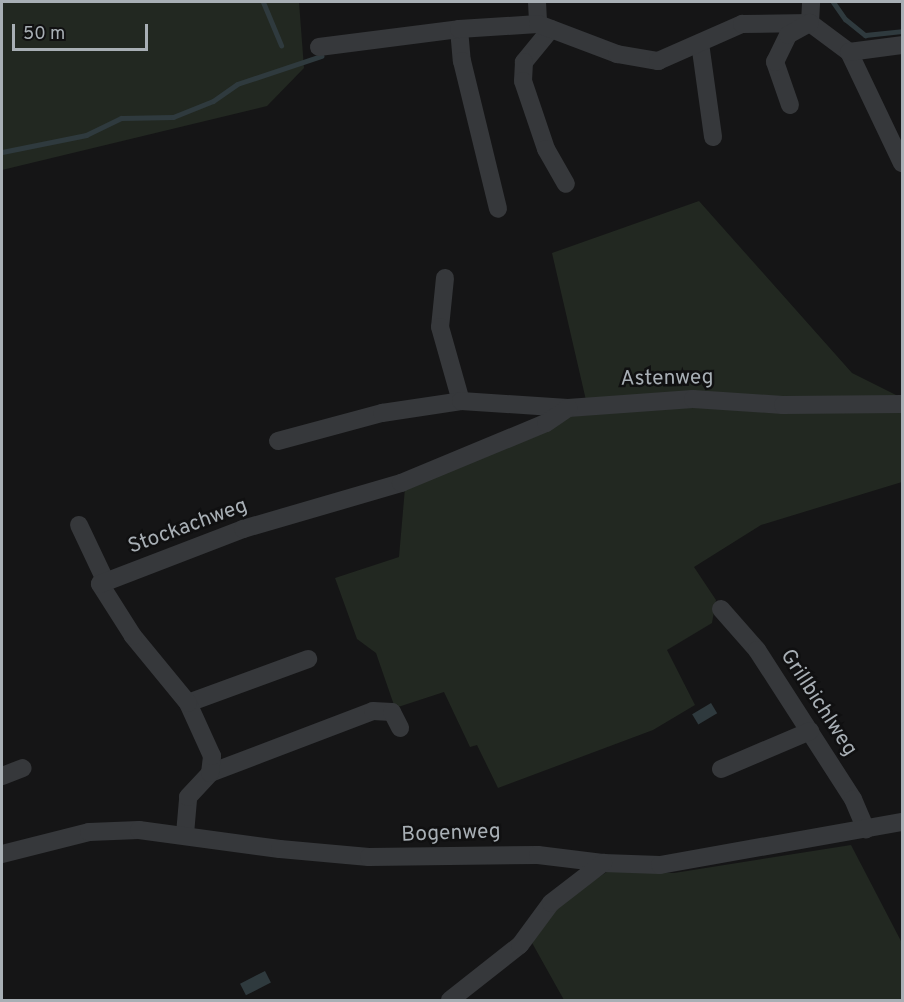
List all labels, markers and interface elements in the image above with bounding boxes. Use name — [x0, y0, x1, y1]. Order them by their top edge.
scale bar — [15, 12, 152, 50]
text: 50 m — [23, 23, 65, 46]
street label: Astenweg — [620, 366, 714, 392]
street label: Stockachweg — [125, 494, 251, 560]
street label: Grillbichlweg — [774, 645, 862, 761]
street label: Bogenweg — [401, 820, 501, 848]

